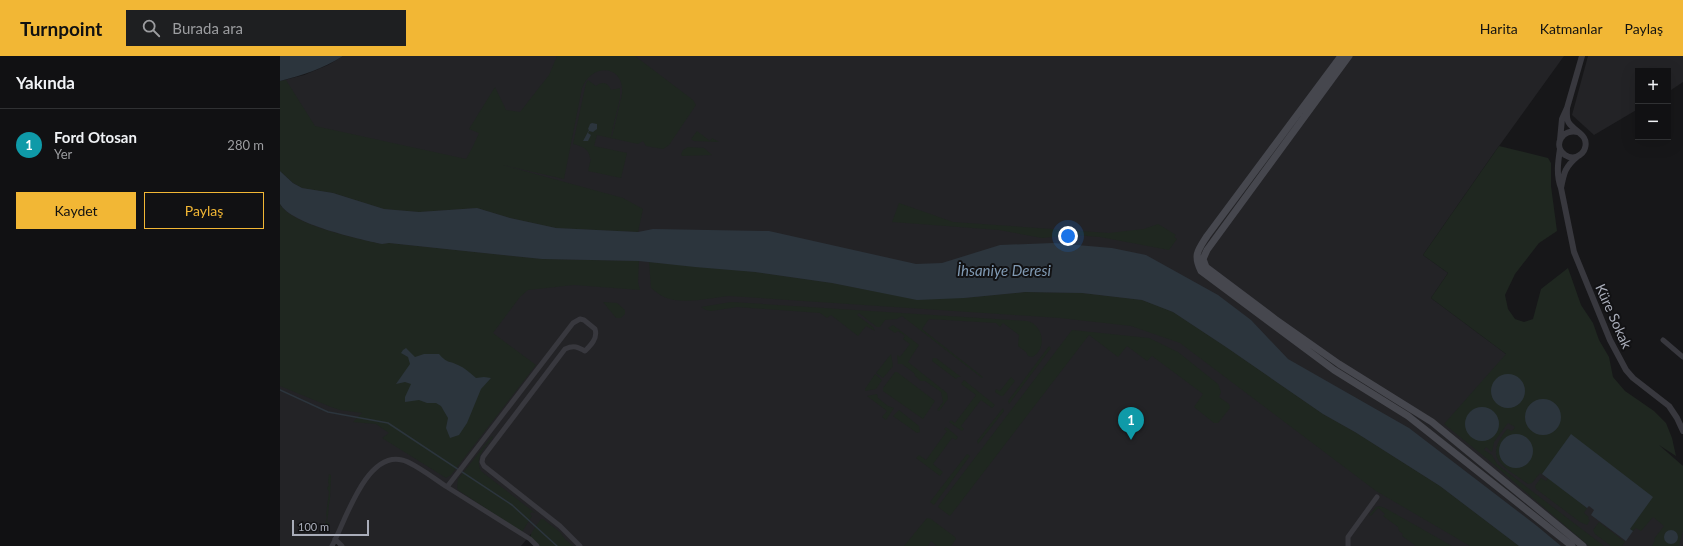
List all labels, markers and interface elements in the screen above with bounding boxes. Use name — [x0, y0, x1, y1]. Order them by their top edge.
search box — [126, 10, 406, 46]
text: Turnpoint — [20, 17, 102, 40]
icon: search — [140, 17, 162, 39]
text: Burada ara — [172, 19, 243, 37]
text: Harita — [1480, 20, 1518, 37]
text: Katmanlar — [1540, 20, 1602, 37]
text: Paylaş — [1624, 20, 1663, 37]
map controls — [1635, 68, 1671, 140]
button: + — [1635, 68, 1671, 104]
text: Yakında — [16, 72, 75, 93]
button: − — [1635, 104, 1671, 140]
text: Ford Otosan — [54, 128, 137, 146]
text: 1 — [25, 137, 33, 153]
text: 280 m — [227, 137, 264, 153]
text: Yer — [54, 146, 72, 162]
button: Kaydet — [16, 192, 136, 229]
button: Paylaş — [144, 192, 264, 229]
your location — [1058, 226, 1078, 246]
water label: İhsaniye Deresi — [957, 261, 1051, 279]
street label: Küre Sokak — [1592, 281, 1636, 352]
pin: 1 — [1118, 407, 1144, 440]
scale bar — [292, 518, 369, 537]
text: 100 m — [298, 520, 329, 533]

